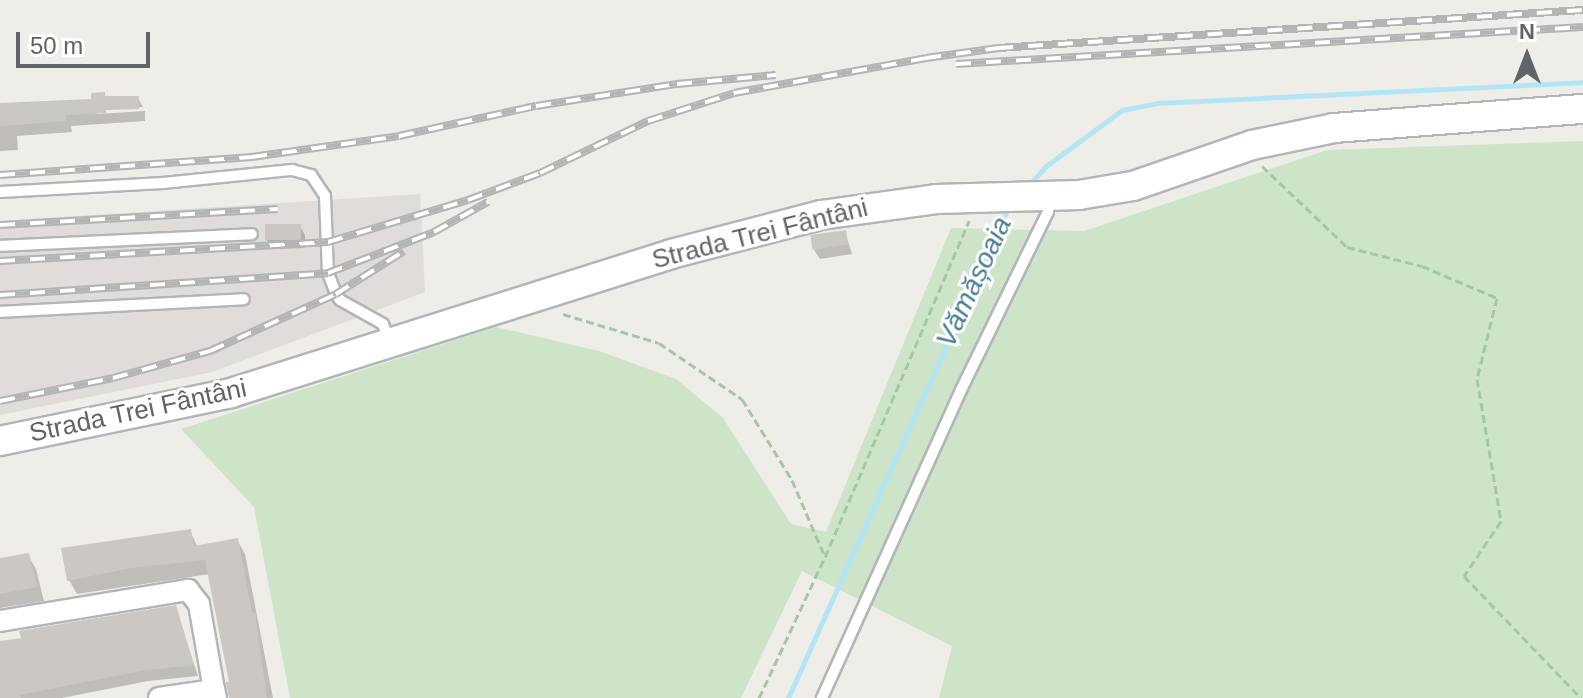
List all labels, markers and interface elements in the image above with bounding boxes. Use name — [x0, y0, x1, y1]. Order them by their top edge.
scale bar — [20, 16, 154, 66]
north arrow — [1487, 16, 1567, 96]
text: N — [1519, 19, 1535, 44]
text: 50 m — [30, 32, 83, 59]
street label: Strada Trei Fântâni — [649, 192, 871, 276]
water label: Vămășoaia — [929, 211, 1019, 353]
street label: Strada Trei Fântâni — [26, 373, 250, 449]

